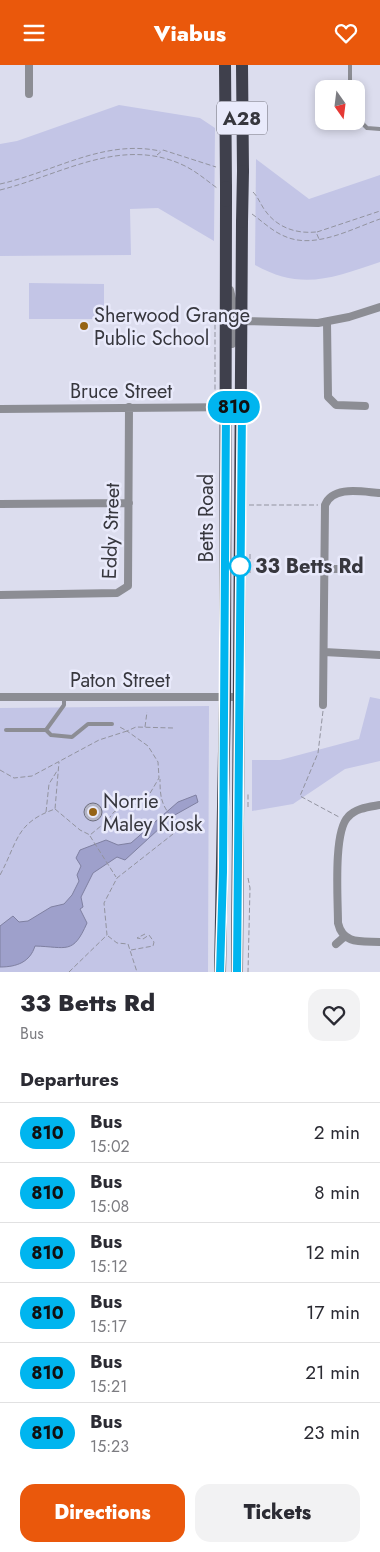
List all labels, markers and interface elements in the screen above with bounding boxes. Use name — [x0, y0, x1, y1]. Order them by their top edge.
text: Viabus — [154, 17, 226, 49]
icon: menu — [20, 19, 48, 47]
icon: heart — [332, 19, 360, 47]
north arrow — [315, 80, 365, 130]
map controls — [315, 80, 365, 130]
road number: A28 — [217, 101, 267, 135]
place label: Sherwood Grange Public School — [94, 301, 250, 353]
marker: Sherwood Grange Public School — [78, 320, 90, 332]
street label: Bruce Street — [70, 377, 172, 406]
line badge: 810 — [205, 391, 263, 423]
text: 810 — [218, 394, 250, 420]
street label: Betts Road — [192, 474, 221, 562]
street label: Eddy Street — [95, 482, 127, 580]
place label: 33 Betts Rd — [255, 552, 364, 581]
marker: 33 Betts Rd — [229, 555, 251, 577]
street label: Paton Street — [70, 666, 170, 695]
place label: Norrie Maley Kiosk — [103, 787, 203, 839]
marker: Norrie Maley Kiosk — [87, 806, 99, 818]
text: 33 Betts Rd — [20, 985, 155, 1020]
button: heart — [308, 989, 360, 1041]
text: Bus — [20, 1022, 44, 1045]
text: Departures — [20, 1066, 119, 1093]
text: Bus — [90, 1108, 122, 1135]
text: 2 min — [314, 1119, 360, 1146]
text: 810 — [31, 1120, 64, 1146]
text: 15:02 — [90, 1135, 130, 1158]
text: Bus — [90, 1168, 122, 1195]
text: 8 min — [314, 1179, 360, 1206]
text: 810 — [31, 1180, 64, 1206]
text: 15:08 — [90, 1195, 129, 1218]
text: Bus — [90, 1228, 122, 1255]
text: 12 min — [305, 1239, 360, 1266]
text: 810 — [31, 1240, 64, 1266]
text: 15:12 — [90, 1255, 127, 1278]
text: Bus — [90, 1288, 122, 1315]
text: 17 min — [306, 1299, 360, 1326]
text: 810 — [31, 1300, 64, 1326]
text: 15:17 — [90, 1315, 127, 1338]
text: Bus — [90, 1348, 122, 1375]
text: 21 min — [305, 1359, 360, 1386]
text: 810 — [31, 1360, 64, 1386]
text: 15:21 — [90, 1375, 127, 1398]
text: Bus — [90, 1408, 122, 1435]
text: 23 min — [303, 1419, 360, 1446]
text: 810 — [31, 1420, 64, 1446]
text: 15:23 — [90, 1435, 129, 1458]
button: Directions — [20, 1484, 185, 1542]
button: Tickets — [195, 1484, 360, 1542]

